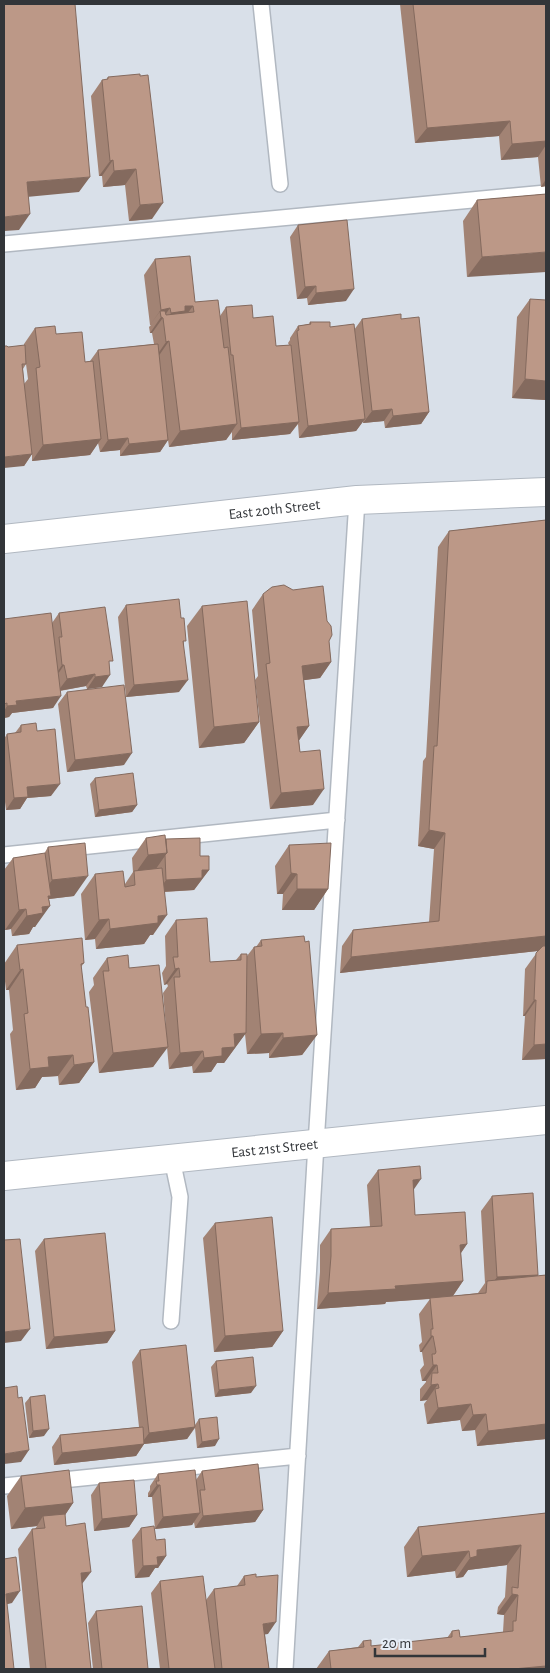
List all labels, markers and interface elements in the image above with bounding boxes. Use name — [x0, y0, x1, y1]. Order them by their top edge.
street label: East 20th Street — [228, 497, 321, 522]
street label: East 21st Street — [231, 1137, 319, 1160]
scale bar — [375, 1626, 485, 1658]
text: 20 m — [382, 1636, 411, 1651]

